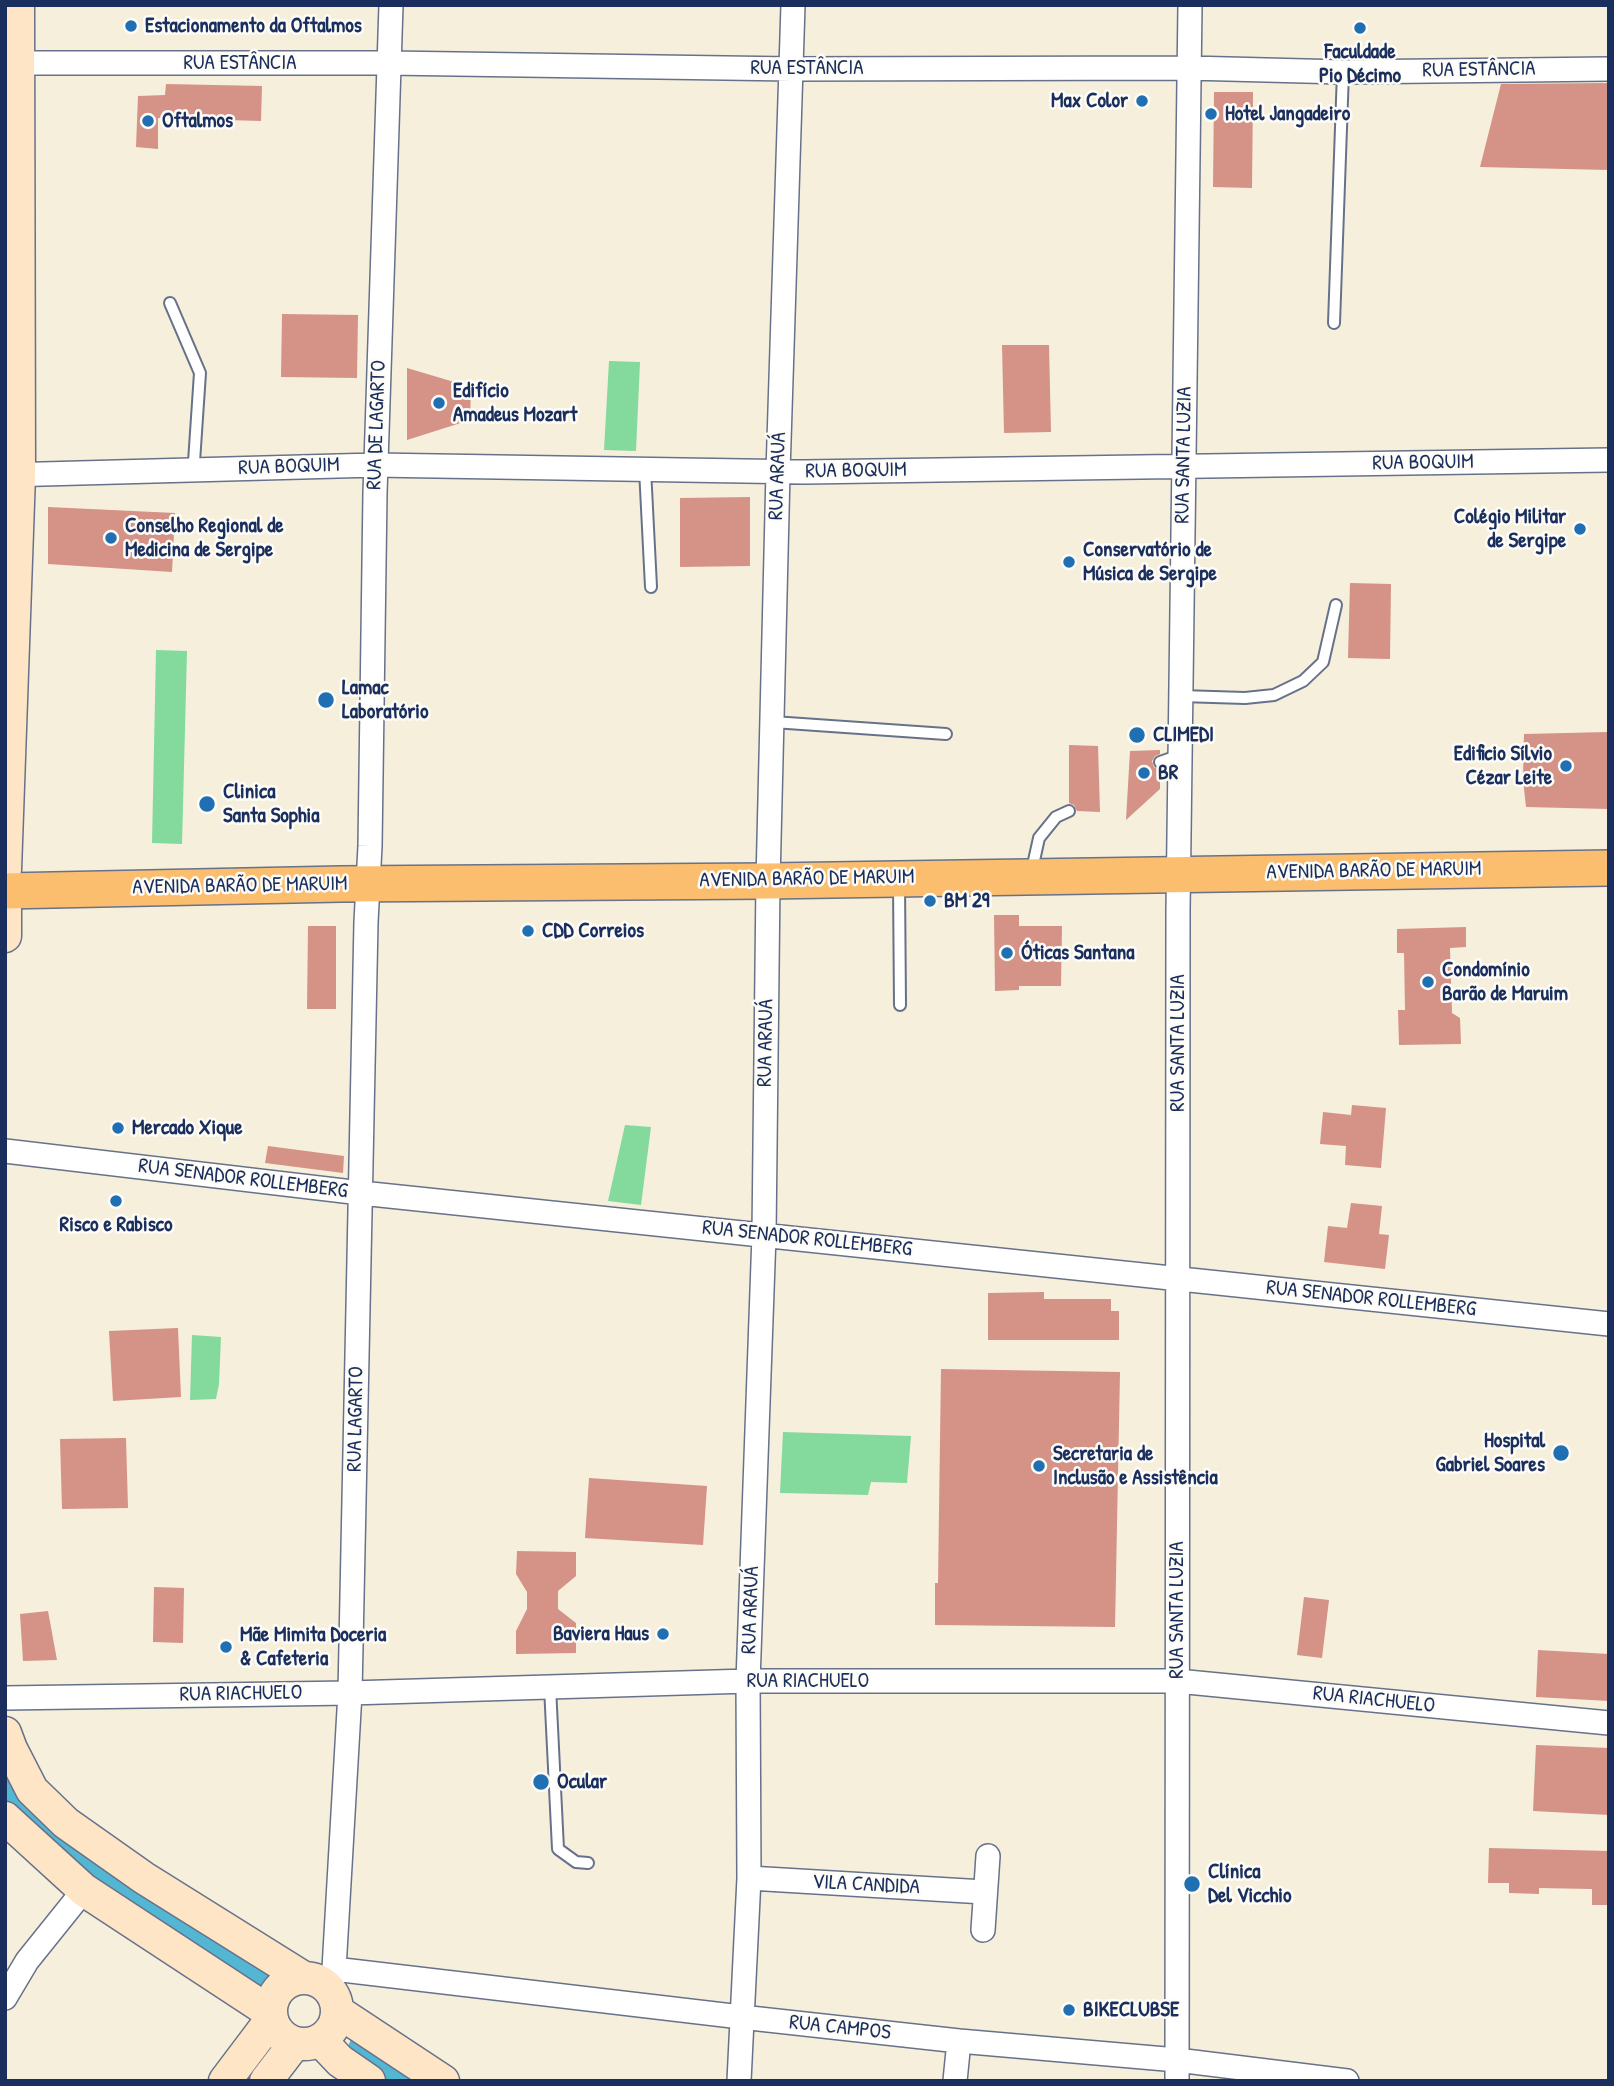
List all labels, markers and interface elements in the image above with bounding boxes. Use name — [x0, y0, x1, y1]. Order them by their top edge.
place label: Estacionamento da Oftalmos — [145, 13, 362, 39]
marker: Estacionamento da Oftalmos — [123, 18, 139, 34]
marker: Faculdade Pio Décimo — [1352, 20, 1368, 36]
place label: Faculdade Pio Décimo — [1319, 39, 1401, 89]
street label: RUA ESTÂNCIA — [183, 50, 297, 76]
street label: RUA ESTÂNCIA — [750, 55, 864, 81]
street label: RUA ESTÂNCIA — [1422, 56, 1536, 84]
place label: Max Color — [1051, 88, 1128, 114]
marker: Max Color — [1134, 93, 1150, 109]
place label: Hotel Jangadeiro — [1225, 101, 1350, 127]
marker: Hotel Jangadeiro — [1203, 106, 1219, 122]
place label: Oftalmos — [162, 108, 233, 134]
marker: Oftalmos — [140, 113, 156, 129]
street label: RUA DE LAGARTO — [362, 360, 392, 490]
place label: Edifício Amadeus Mozart — [453, 378, 577, 428]
street label: RUA SANTA LUZIA — [1170, 386, 1198, 524]
marker: Edifício Amadeus Mozart — [431, 395, 447, 411]
street label: RUA ARAUÁ — [764, 432, 792, 520]
street label: RUA BOQUIM — [1372, 450, 1474, 476]
street label: RUA BOQUIM — [238, 453, 340, 481]
street label: RUA BOQUIM — [805, 458, 907, 484]
place label: Colégio Militar de Sergipe — [1454, 504, 1566, 554]
place label: Conselho Regional de Medicina de Sergipe — [125, 513, 284, 563]
marker: Colégio Militar de Sergipe — [1572, 521, 1588, 537]
marker: Conselho Regional de Medicina de Sergipe — [103, 530, 119, 546]
place label: Conservatório de Música de Sergipe — [1083, 537, 1217, 587]
marker: Conservatório de Música de Sergipe — [1061, 554, 1077, 570]
place label: Lamac Laboratório — [342, 675, 428, 725]
marker: Lamac Laboratório — [316, 690, 336, 710]
place label: CLIMEDI — [1153, 722, 1214, 748]
marker: CLIMEDI — [1127, 725, 1147, 745]
place label: Edificio Sílvio Cézar Leite — [1454, 741, 1552, 791]
marker: Edificio Sílvio Cézar Leite — [1558, 758, 1574, 774]
place label: BR — [1158, 760, 1178, 786]
marker: BR — [1136, 765, 1152, 781]
place label: Clinica Santa Sophia — [223, 779, 319, 829]
marker: Clinica Santa Sophia — [197, 794, 217, 814]
street label: AVENIDA BARÃO DE MARUIM — [1266, 857, 1482, 885]
street label: AVENIDA BARÃO DE MARUIM — [699, 865, 915, 893]
street label: AVENIDA BARÃO DE MARUIM — [132, 872, 348, 900]
place label: BM 29 — [944, 888, 990, 914]
marker: BM 29 — [922, 893, 938, 909]
place label: CDD Correios — [542, 918, 644, 944]
marker: CDD Correios — [520, 923, 536, 939]
place label: Óticas Santana — [1021, 940, 1134, 966]
marker: Óticas Santana — [999, 945, 1015, 961]
place label: Condomínio Barão de Maruim — [1442, 957, 1568, 1007]
street label: RUA SANTA LUZIA — [1165, 974, 1191, 1112]
marker: Condomínio Barão de Maruim — [1420, 974, 1436, 990]
street label: RUA ARAUÁ — [753, 999, 779, 1087]
place label: Mercado Xique — [132, 1115, 243, 1141]
marker: Mercado Xique — [110, 1120, 126, 1136]
street label: RUA SENADOR ROLLEMBERG — [137, 1154, 349, 1204]
marker: Risco e Rabisco — [108, 1193, 124, 1209]
place label: Risco e Rabisco — [60, 1212, 172, 1238]
street label: RUA SENADOR ROLLEMBERG — [701, 1215, 913, 1263]
street label: RUA SENADOR ROLLEMBERG — [1265, 1275, 1477, 1323]
street label: RUA LAGARTO — [342, 1366, 370, 1472]
place label: Hospital Gabriel Soares — [1436, 1428, 1545, 1478]
place label: Secretaria de Inclusão e Assistência — [1053, 1441, 1218, 1491]
marker: Hospital Gabriel Soares — [1551, 1443, 1571, 1463]
marker: Secretaria de Inclusão e Assistência — [1031, 1458, 1047, 1474]
street label: RUA SANTA LUZIA — [1164, 1541, 1190, 1679]
street label: RUA ARAUÁ — [737, 1566, 765, 1654]
place label: Baviera Haus — [553, 1621, 649, 1647]
place label: Mãe Mimita Doceria & Cafeteria — [240, 1622, 386, 1672]
marker: Baviera Haus — [655, 1626, 671, 1642]
marker: Mãe Mimita Doceria & Cafeteria — [218, 1639, 234, 1655]
street label: RUA RIACHUELO — [747, 1668, 869, 1694]
street label: RUA RIACHUELO — [180, 1680, 302, 1708]
street label: RUA RIACHUELO — [1312, 1681, 1436, 1719]
place label: Ocular — [557, 1769, 607, 1795]
marker: Ocular — [531, 1772, 551, 1792]
place label: Clínica Del Vicchio — [1208, 1859, 1292, 1909]
street label: VILA CANDIDA — [812, 1870, 920, 1900]
marker: Clínica Del Vicchio — [1182, 1874, 1202, 1894]
place label: BIKECLUBSE — [1083, 1997, 1179, 2023]
marker: BIKECLUBSE — [1061, 2002, 1077, 2018]
street label: RUA CAMPOS — [788, 2010, 892, 2046]

